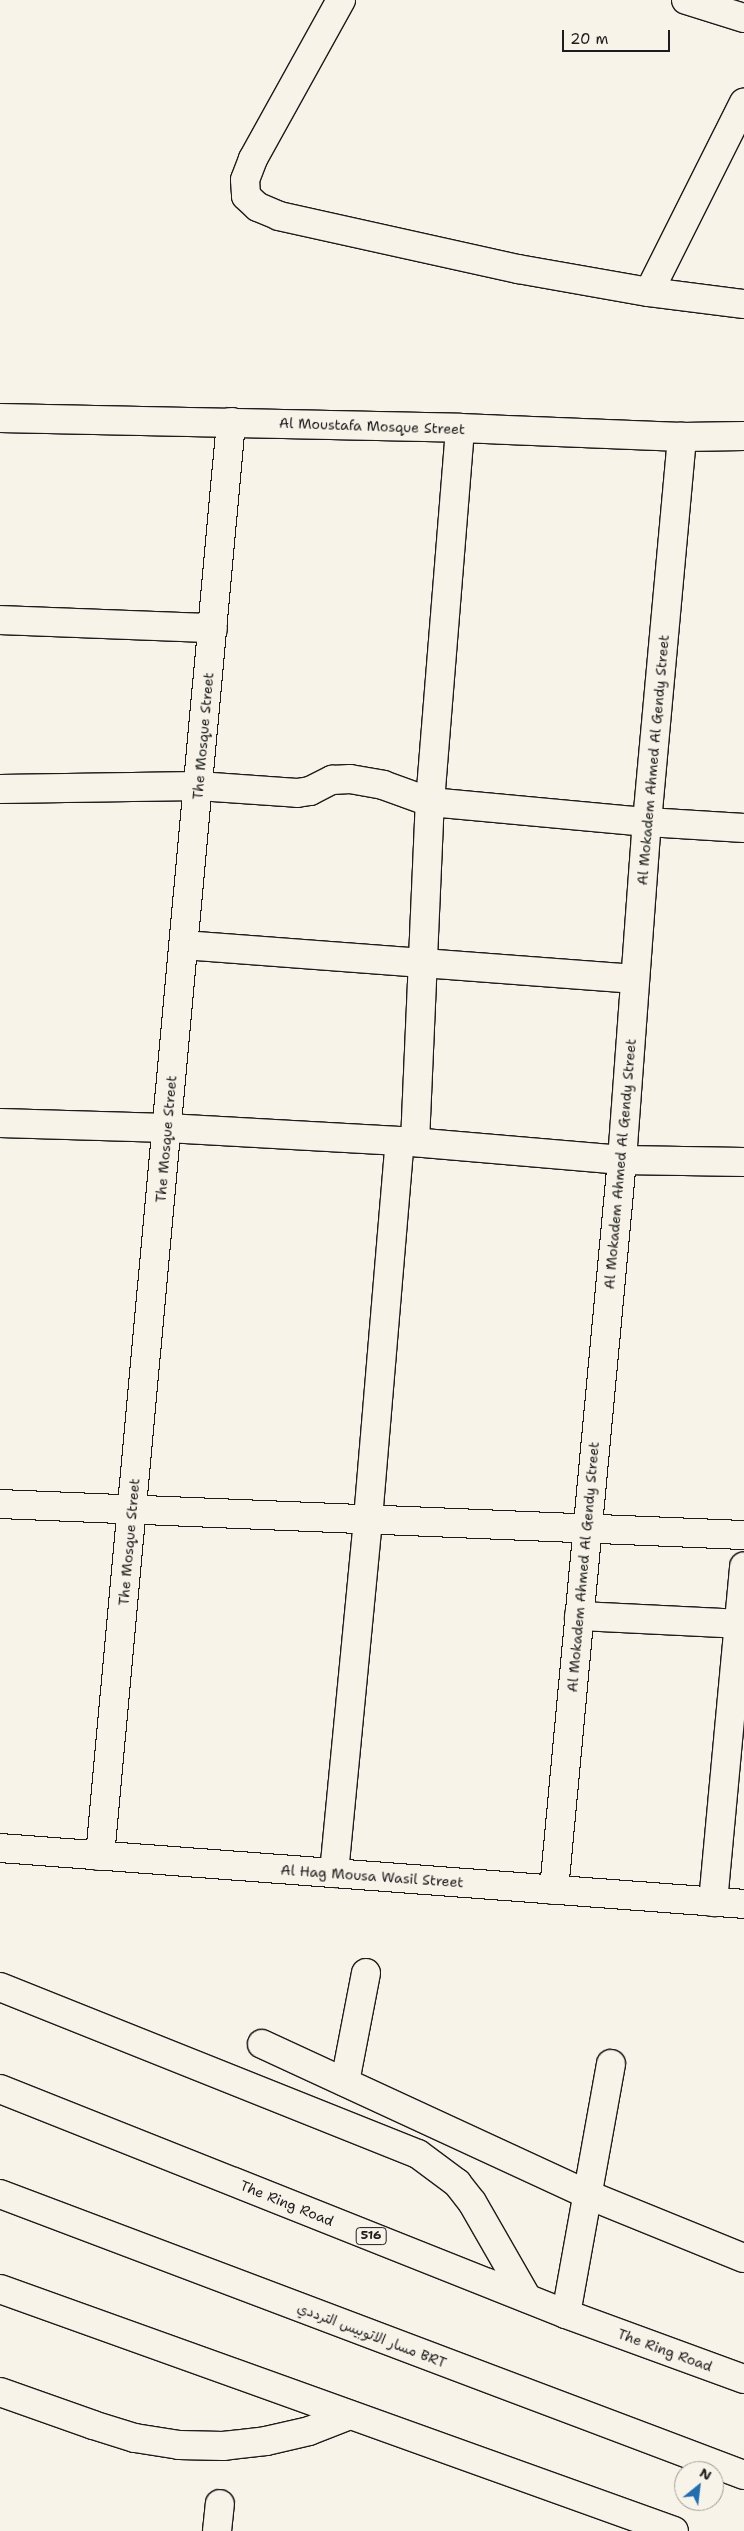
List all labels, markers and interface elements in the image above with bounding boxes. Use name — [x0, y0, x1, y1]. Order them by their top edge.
scale bar — [564, 20, 672, 52]
text: 20 m — [570, 29, 609, 49]
street label: Al Moustafa Mosque Street — [279, 414, 465, 438]
street label: Al Mokadem Ahmed Al Gendy Street — [634, 634, 672, 886]
street label: The Mosque Street — [189, 672, 217, 800]
street label: Al Mokadem Ahmed Al Gendy Street — [601, 1038, 639, 1290]
street label: The Mosque Street — [152, 1075, 180, 1203]
street label: Al Mokadem Ahmed Al Gendy Street — [564, 1441, 602, 1693]
street label: The Mosque Street — [115, 1478, 143, 1606]
street label: Al Hag Mousa Wasil Street — [280, 1861, 464, 1891]
street label: The Ring Road — [238, 2177, 336, 2229]
road number: 516 — [355, 2226, 387, 2246]
street label: مسار الاتوبيس الترددي BRT — [295, 2299, 449, 2371]
street label: The Ring Road — [615, 2325, 715, 2375]
north arrow — [674, 2461, 724, 2511]
text: N — [697, 2463, 715, 2484]

